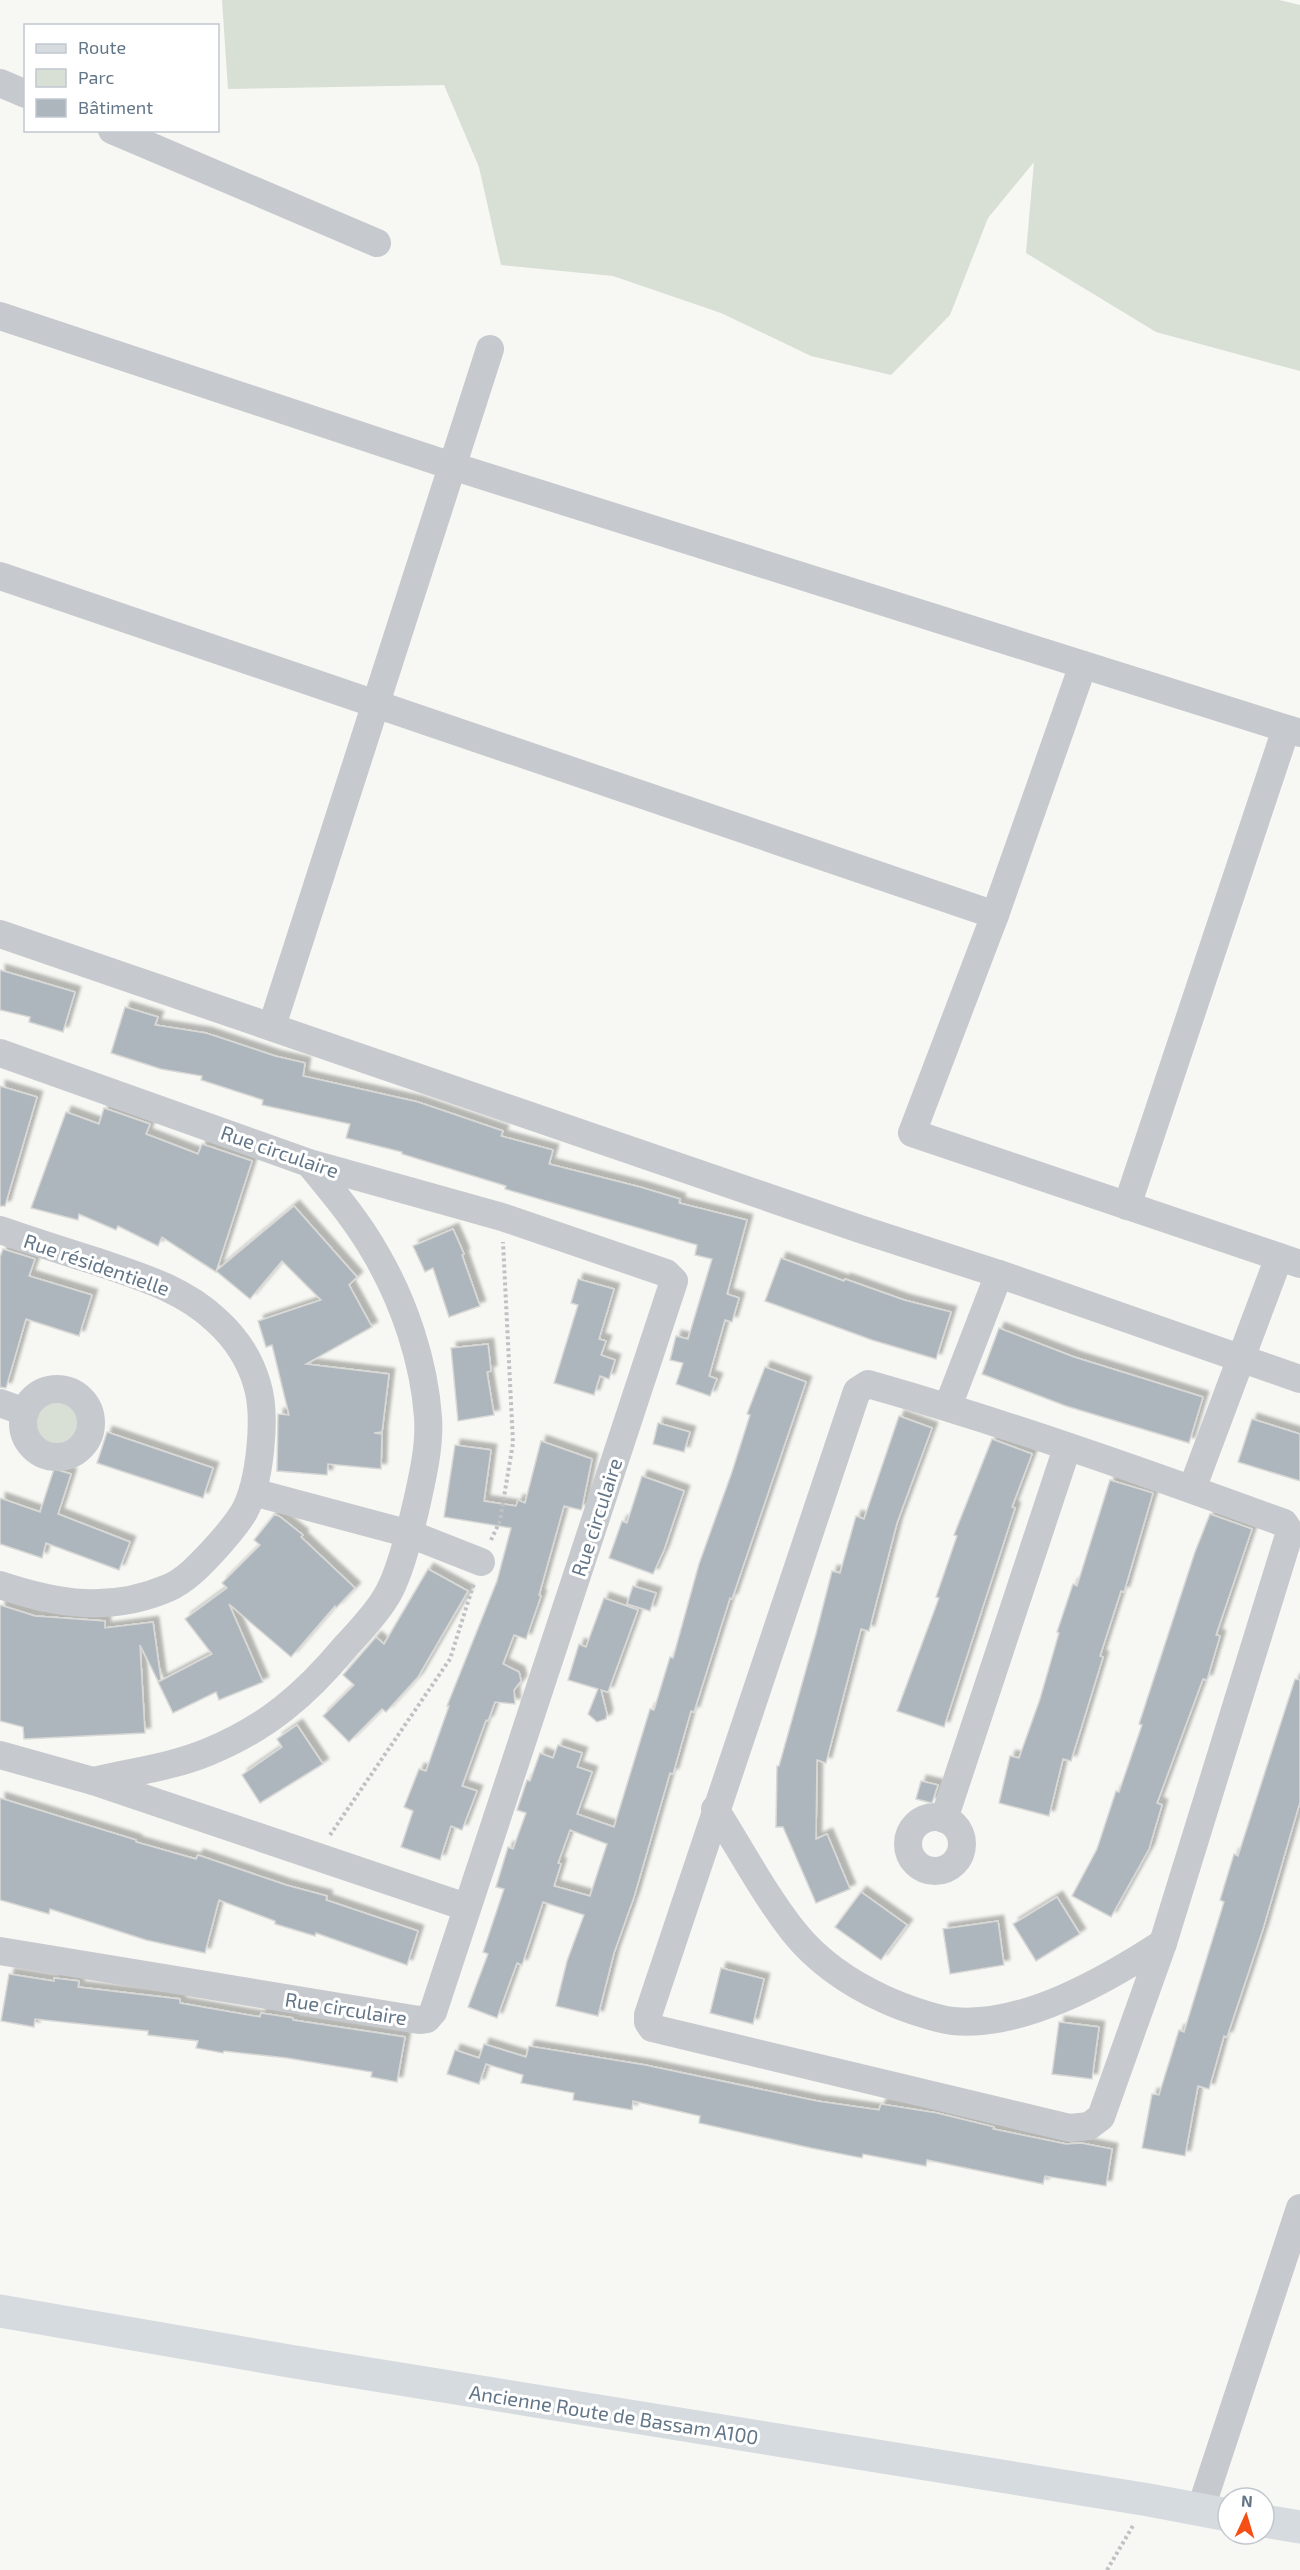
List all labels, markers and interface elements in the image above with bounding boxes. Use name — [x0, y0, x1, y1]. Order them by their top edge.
legend — [24, 24, 219, 132]
text: Route — [78, 36, 126, 58]
text: Parc — [78, 66, 114, 88]
text: Bâtiment — [78, 96, 153, 118]
street label: Rue circulaire — [218, 1120, 342, 1182]
street label: Rue résidentielle — [21, 1228, 173, 1300]
street label: Rue circulaire — [566, 1455, 626, 1579]
street label: Rue circulaire — [283, 1987, 409, 2029]
street label: Ancienne Route de Bassam A100 — [468, 2379, 760, 2449]
north arrow — [1216, 2486, 1276, 2546]
text: N — [1241, 2491, 1254, 2510]

